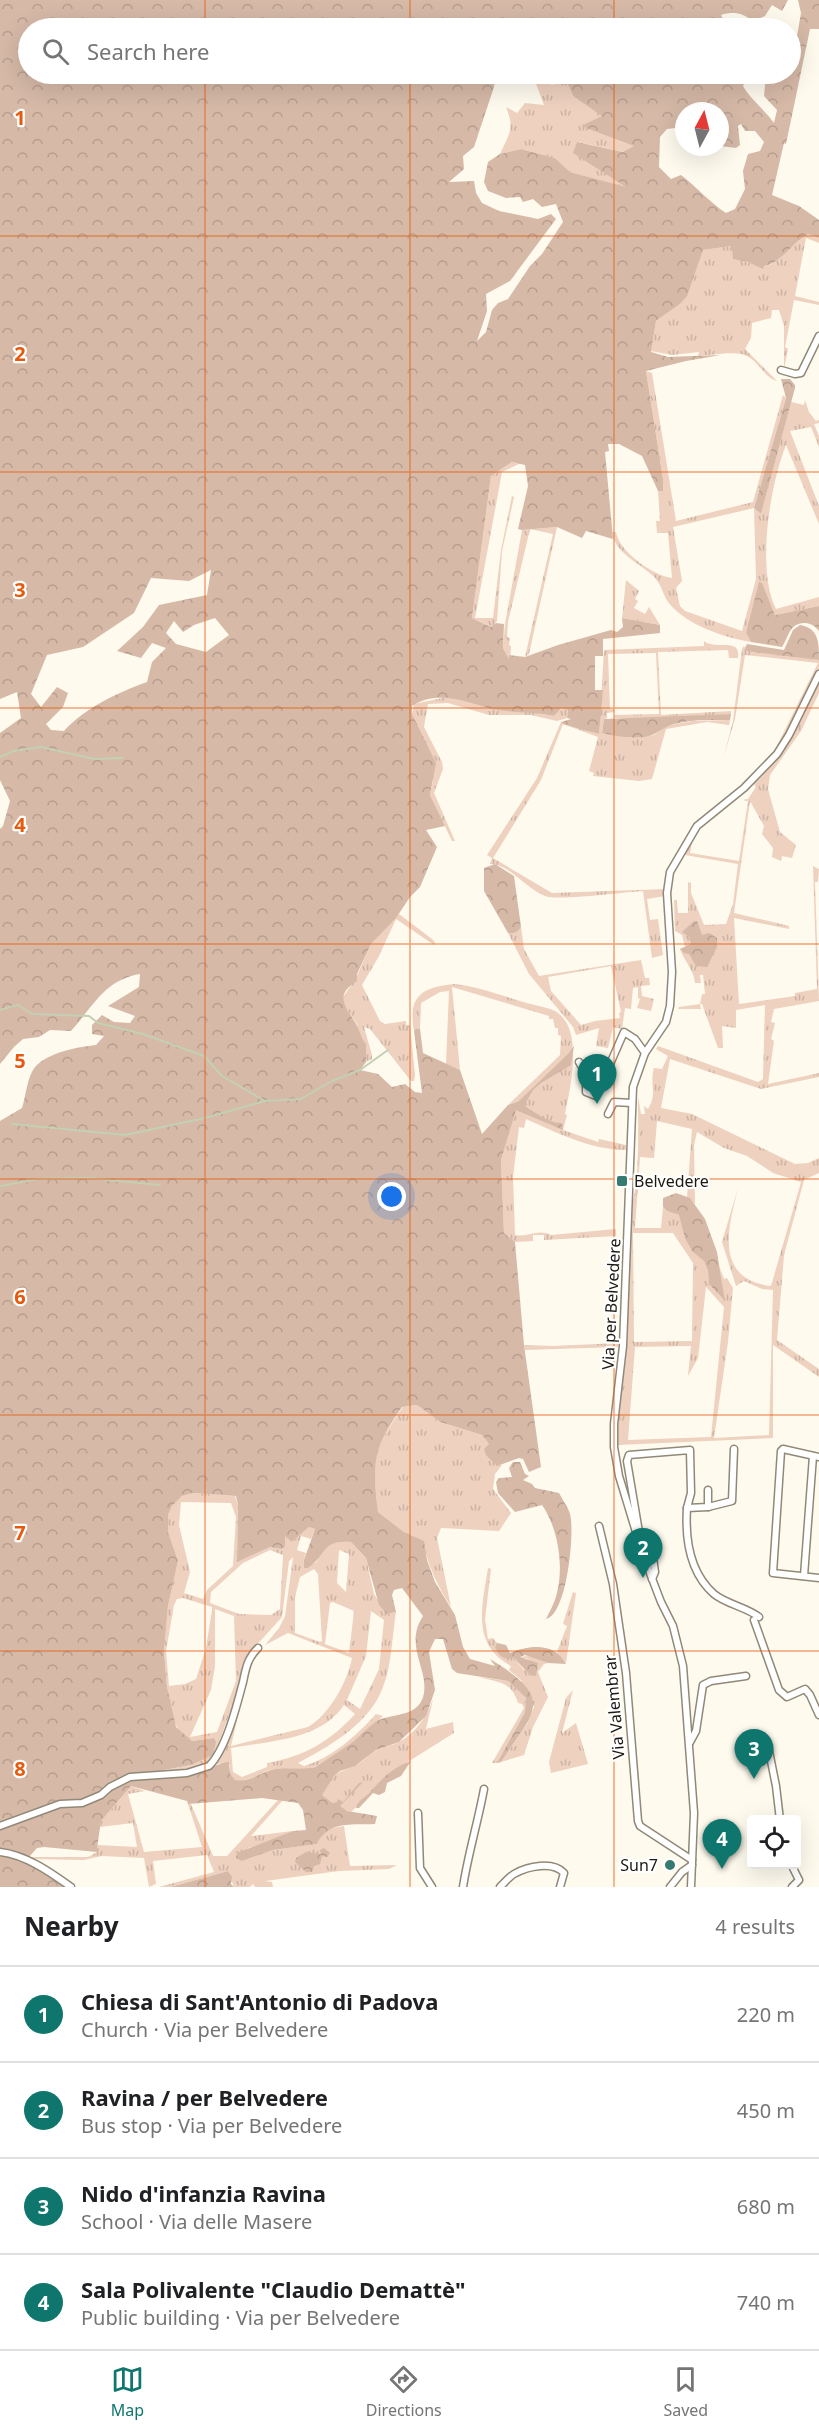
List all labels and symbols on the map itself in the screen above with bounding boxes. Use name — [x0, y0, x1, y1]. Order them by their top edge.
north arrow — [675, 102, 729, 156]
text: 1 — [14, 104, 26, 131]
text: 2 — [14, 340, 26, 367]
text: 3 — [14, 576, 26, 603]
text: 4 — [14, 811, 26, 838]
text: 5 — [14, 1047, 26, 1074]
pin: 1 — [578, 1054, 616, 1104]
place label: Belvedere — [634, 1170, 709, 1192]
marker: Belvedere — [615, 1174, 629, 1188]
your location — [377, 1182, 406, 1211]
street label: Via per Belvedere — [597, 1238, 625, 1370]
text: 6 — [14, 1283, 26, 1310]
text: 7 — [14, 1519, 26, 1546]
pin: 2 — [624, 1528, 662, 1578]
street label: Via Valembrar — [598, 1653, 630, 1760]
pin: 3 — [734, 1730, 774, 1779]
text: 8 — [14, 1755, 26, 1782]
pin: 4 — [702, 1820, 742, 1869]
place label: Sun7 — [620, 1854, 658, 1876]
marker: Sun7 — [663, 1858, 677, 1872]

